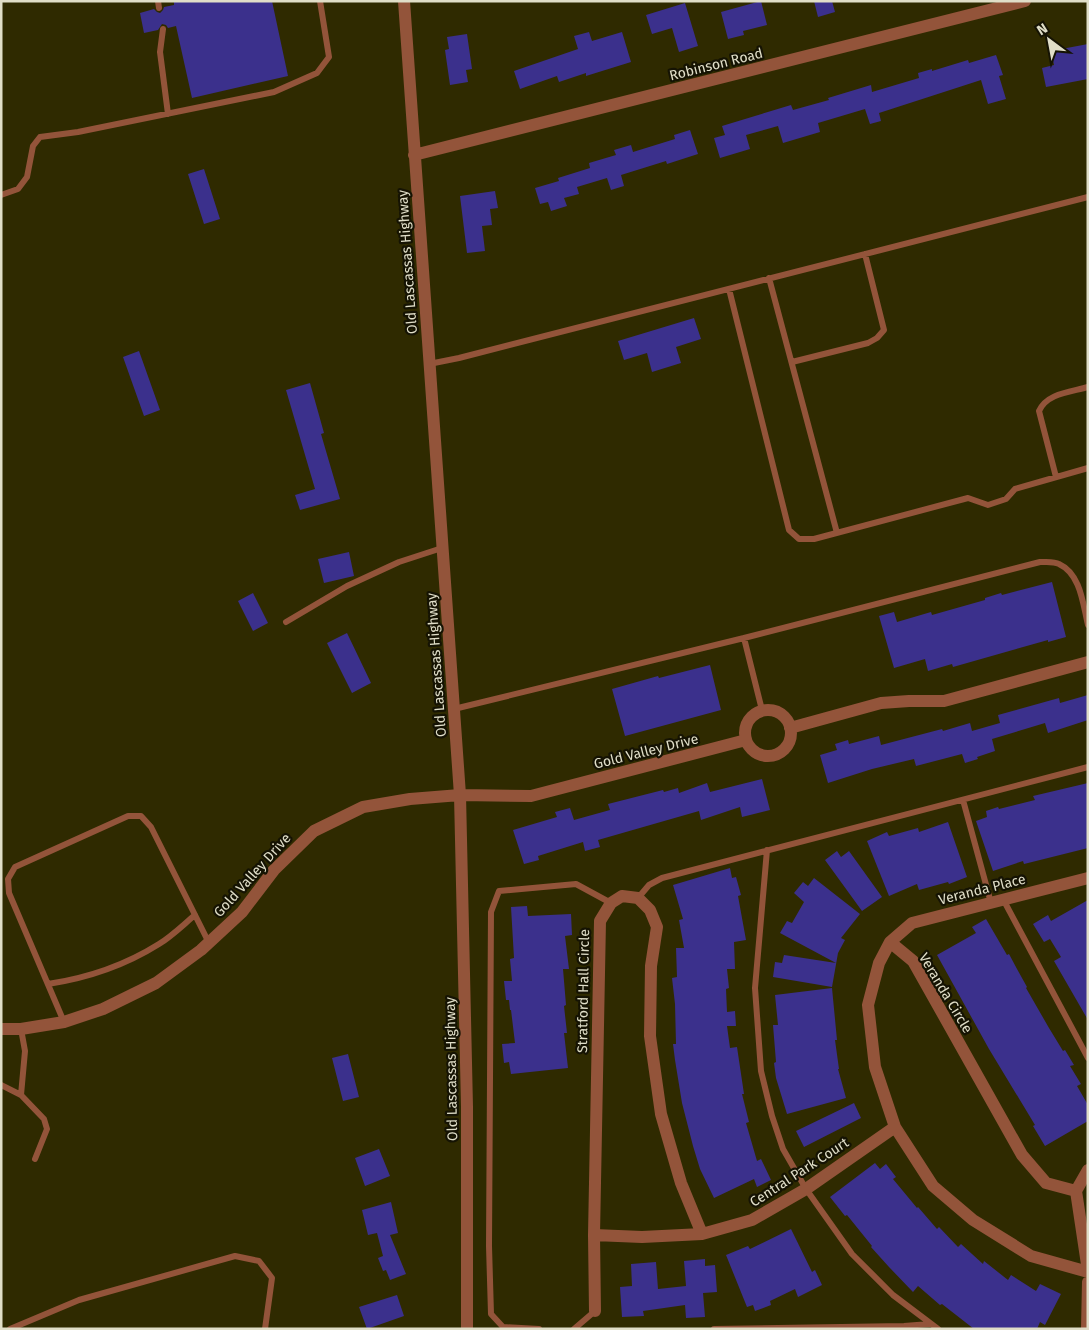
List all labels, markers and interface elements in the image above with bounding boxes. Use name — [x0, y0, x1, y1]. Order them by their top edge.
north arrow — [1024, 15, 1074, 65]
text: N — [1034, 20, 1051, 39]
street label: Robinson Road — [668, 45, 765, 84]
street label: Old Lascassas Highway — [394, 189, 421, 335]
street label: Old Lascassas Highway — [423, 592, 450, 738]
street label: Gold Valley Drive — [592, 730, 700, 773]
street label: Gold Valley Drive — [210, 830, 294, 921]
street label: Veranda Place — [937, 870, 1027, 909]
street label: Stratford Hall Circle — [574, 929, 593, 1053]
street label: Veranda Circle — [915, 950, 976, 1036]
street label: Old Lascassas Highway — [442, 997, 461, 1141]
street label: Central Park Court — [747, 1134, 853, 1211]

